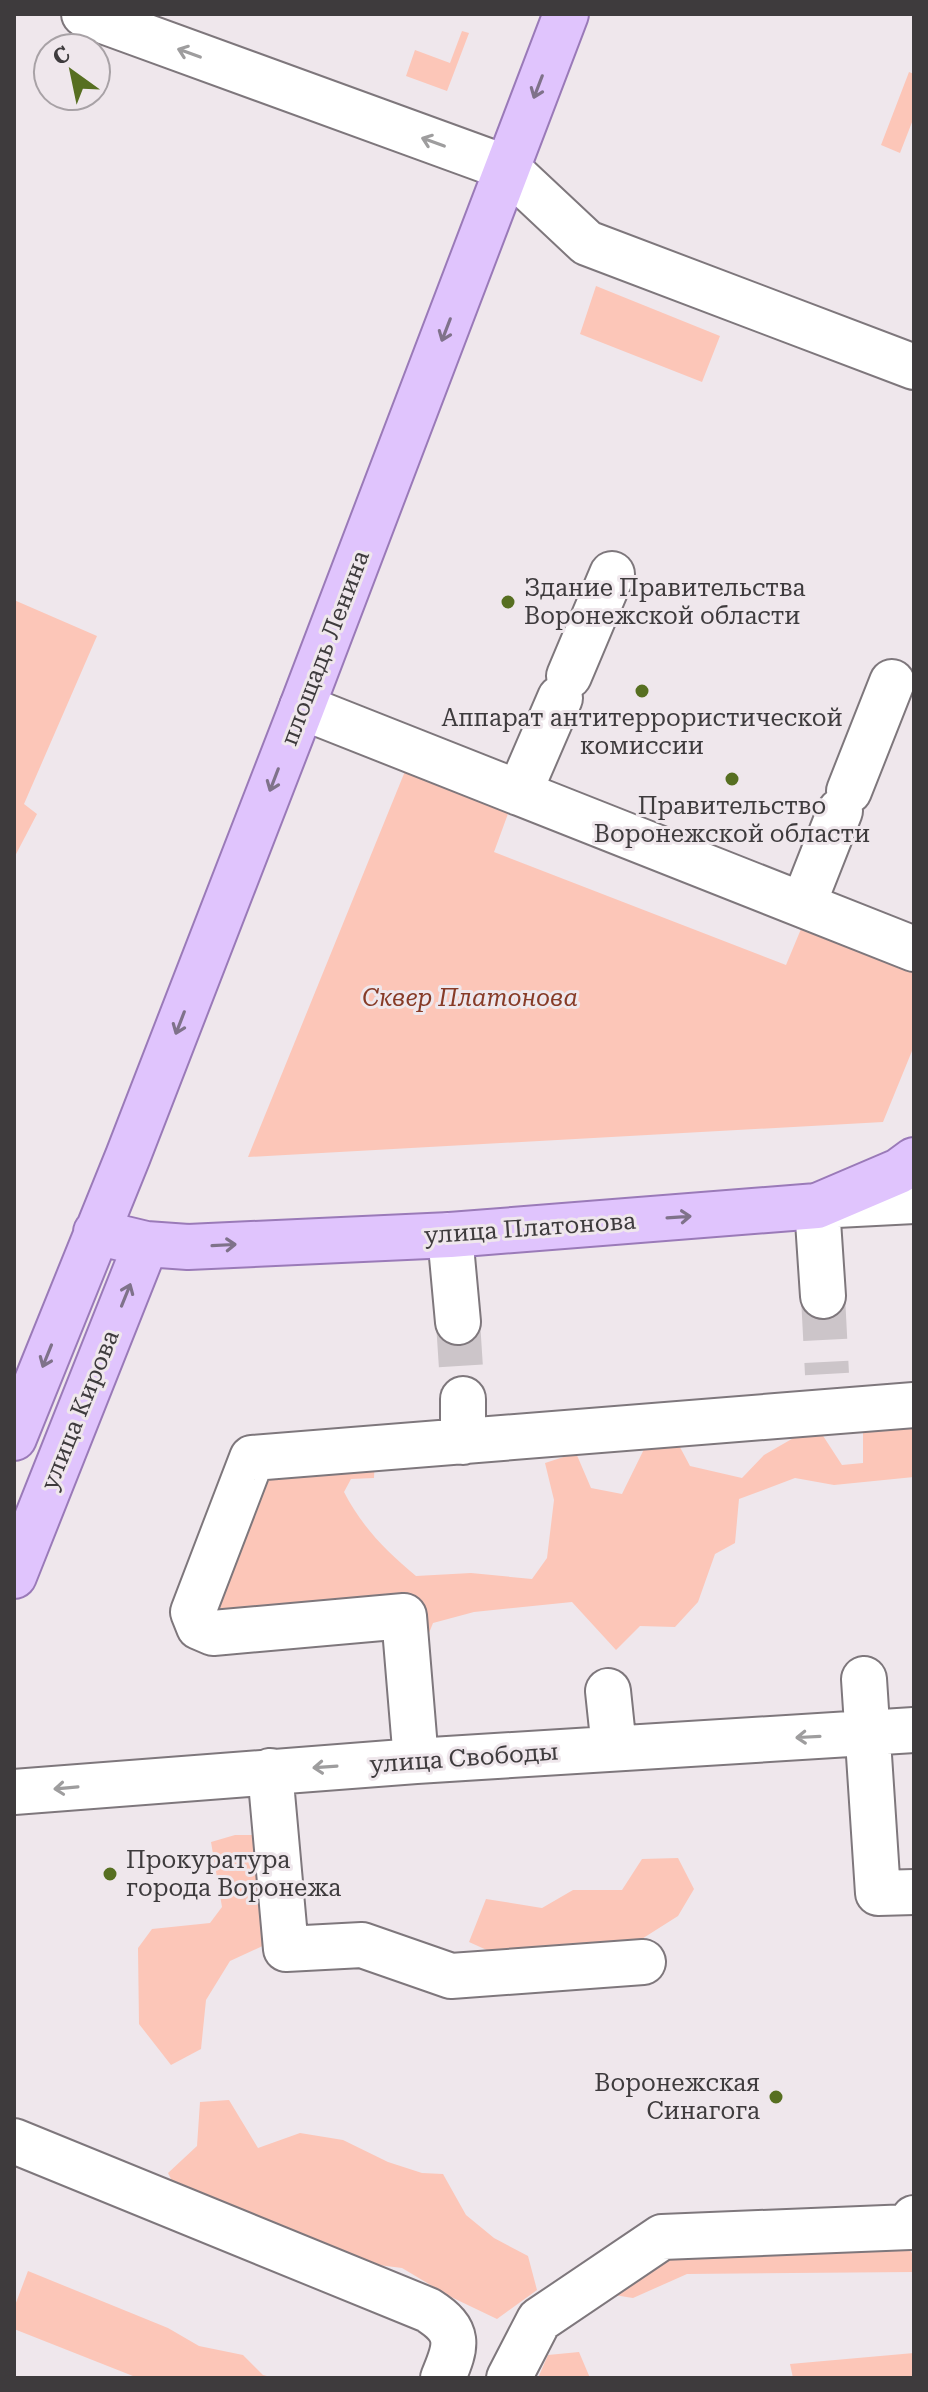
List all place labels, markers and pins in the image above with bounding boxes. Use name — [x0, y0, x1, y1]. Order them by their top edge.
place label: Здание Правительства Воронежской области — [524, 574, 806, 630]
marker: Здание Правительства Воронежской области — [499, 593, 517, 611]
marker: Аппарат антитеррористической комиссии — [633, 682, 651, 700]
place label: Аппарат антитеррористической комиссии — [441, 704, 843, 760]
marker: Правительство Воронежской области — [723, 770, 741, 788]
place label: Правительство Воронежской области — [594, 792, 870, 848]
place label: Прокуратура города Воронежа — [126, 1846, 341, 1902]
marker: Прокуратура города Воронежа — [101, 1865, 119, 1883]
place label: Воронежская Синагога — [594, 2069, 760, 2125]
marker: Воронежская Синагога — [767, 2088, 785, 2106]

